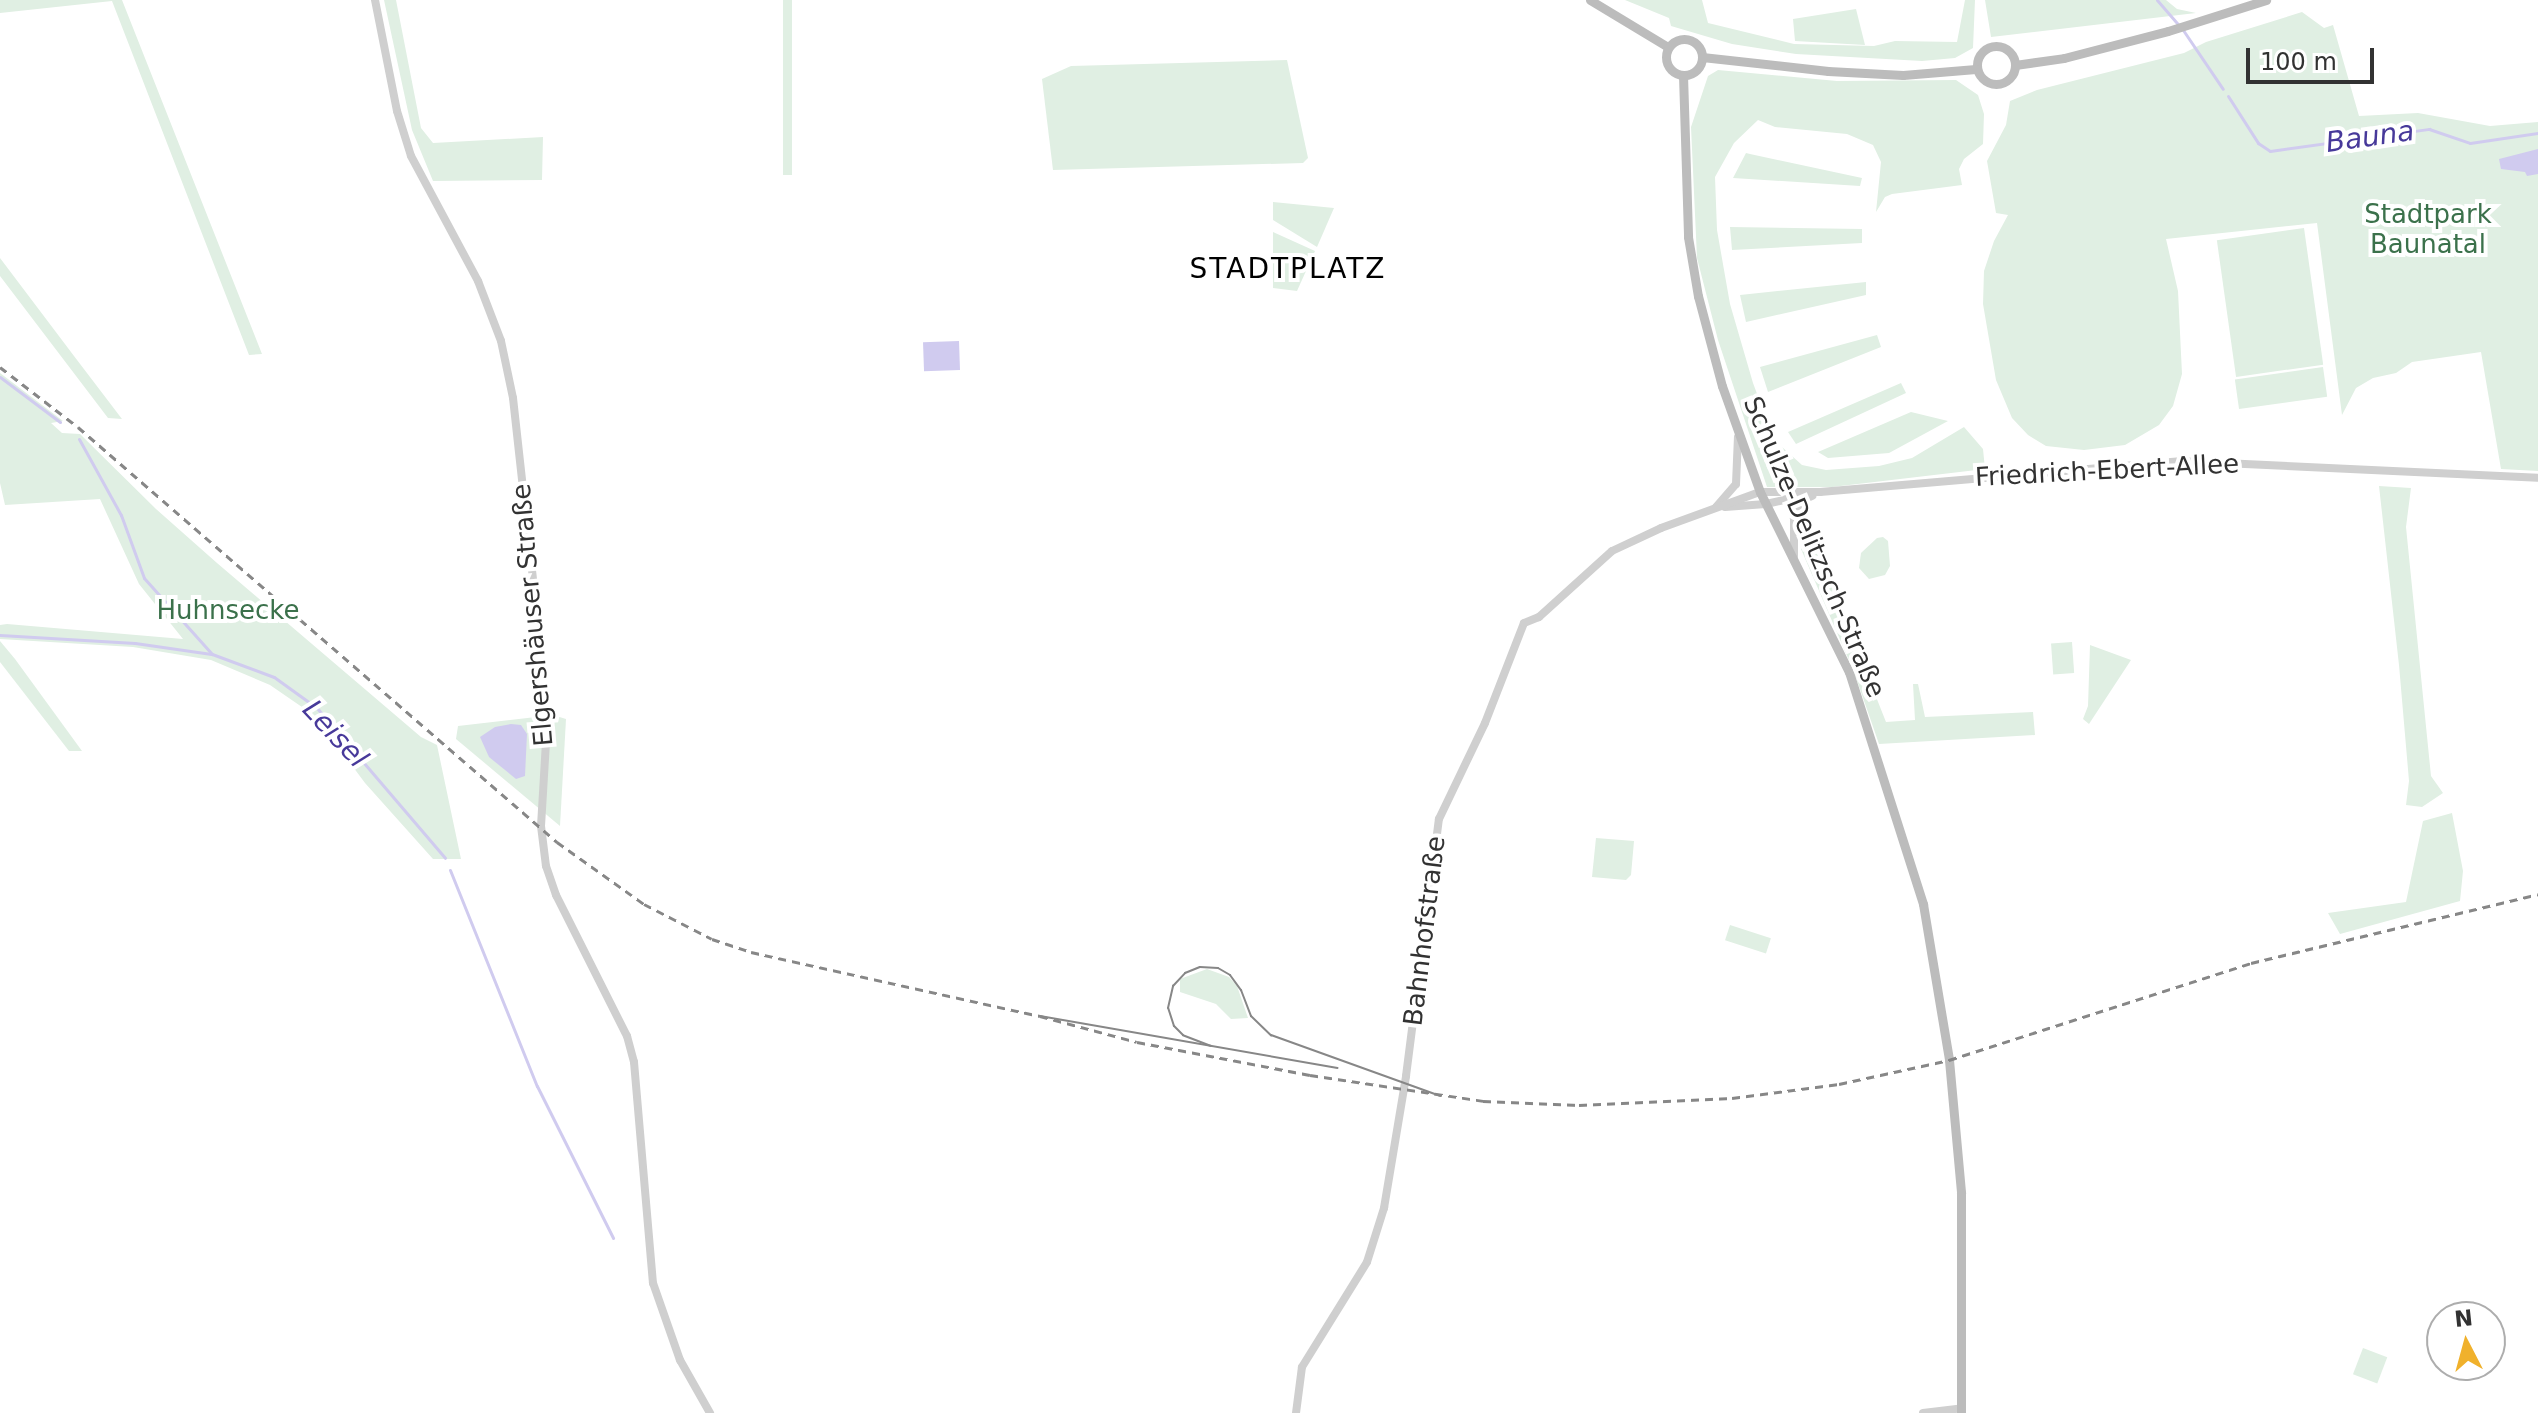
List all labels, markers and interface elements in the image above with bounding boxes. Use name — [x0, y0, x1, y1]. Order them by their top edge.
scale bar — [2250, 32, 2378, 82]
text: 100 m — [2260, 48, 2337, 76]
water label: Bauna — [2324, 114, 2416, 160]
park label: Stadtpark Baunatal — [2364, 199, 2492, 260]
district label: STADTPLATZ — [1190, 252, 1386, 286]
street label: Schulze-Delitzsch-Straße — [1736, 392, 1892, 702]
street label: Friedrich-Ebert-Allee — [1974, 449, 2240, 493]
street label: Elgershäuser Straße — [506, 482, 560, 748]
park label: Huhnsecke — [157, 595, 299, 627]
water label: Leisel — [295, 693, 375, 775]
street label: Bahnhofstraße — [1398, 834, 1452, 1028]
north arrow — [2426, 1301, 2506, 1381]
text: N — [2453, 1305, 2474, 1332]

